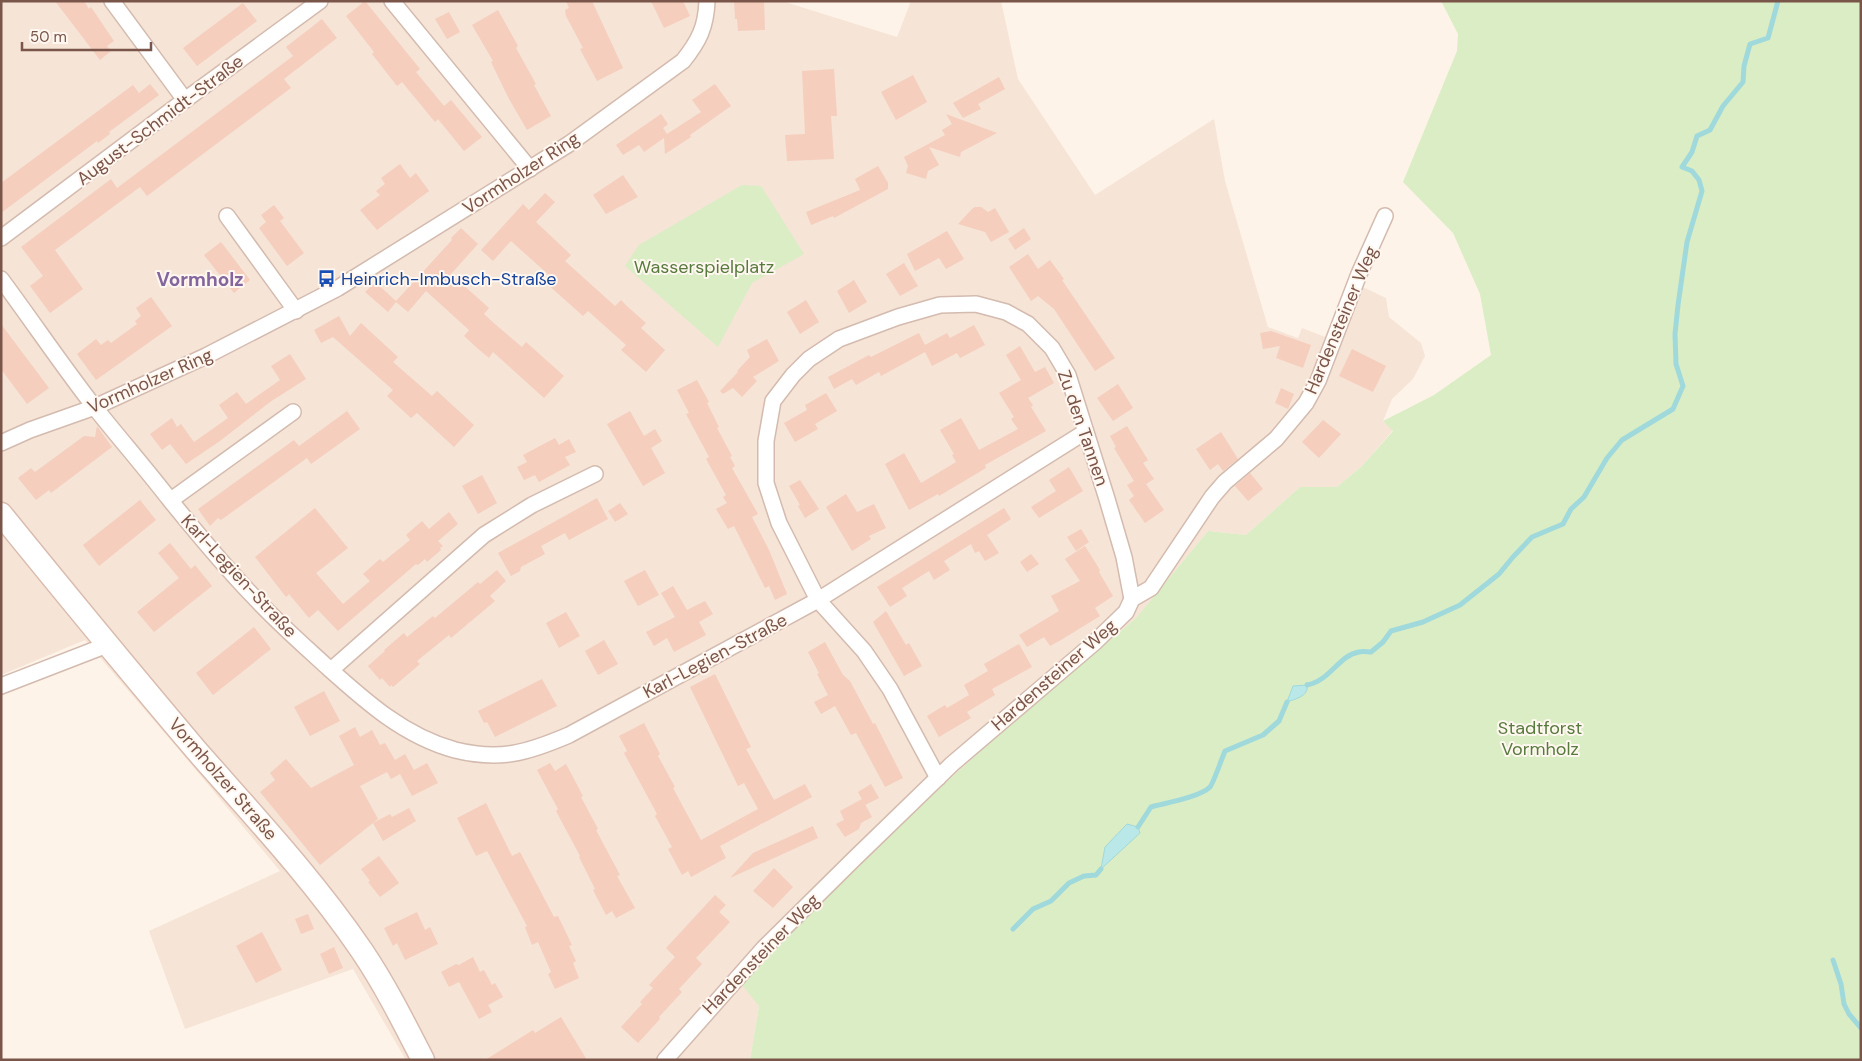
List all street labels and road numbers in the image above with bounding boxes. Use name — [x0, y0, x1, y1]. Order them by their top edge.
street label: August-Schmidt-Straße — [72, 49, 248, 191]
street label: Vormholzer Ring — [458, 126, 584, 220]
street label: Hardensteiner Weg — [1299, 242, 1383, 398]
street label: Vormholzer Ring — [84, 343, 216, 419]
street label: Zu den Tannen — [1052, 367, 1114, 489]
street label: Karl-Legien-Straße — [176, 509, 302, 643]
street label: Karl-Legien-Straße — [639, 608, 791, 704]
street label: Hardensteiner Weg — [986, 614, 1122, 736]
street label: Vormholzer Straße — [163, 713, 283, 845]
street label: Hardensteiner Weg — [697, 889, 825, 1019]

